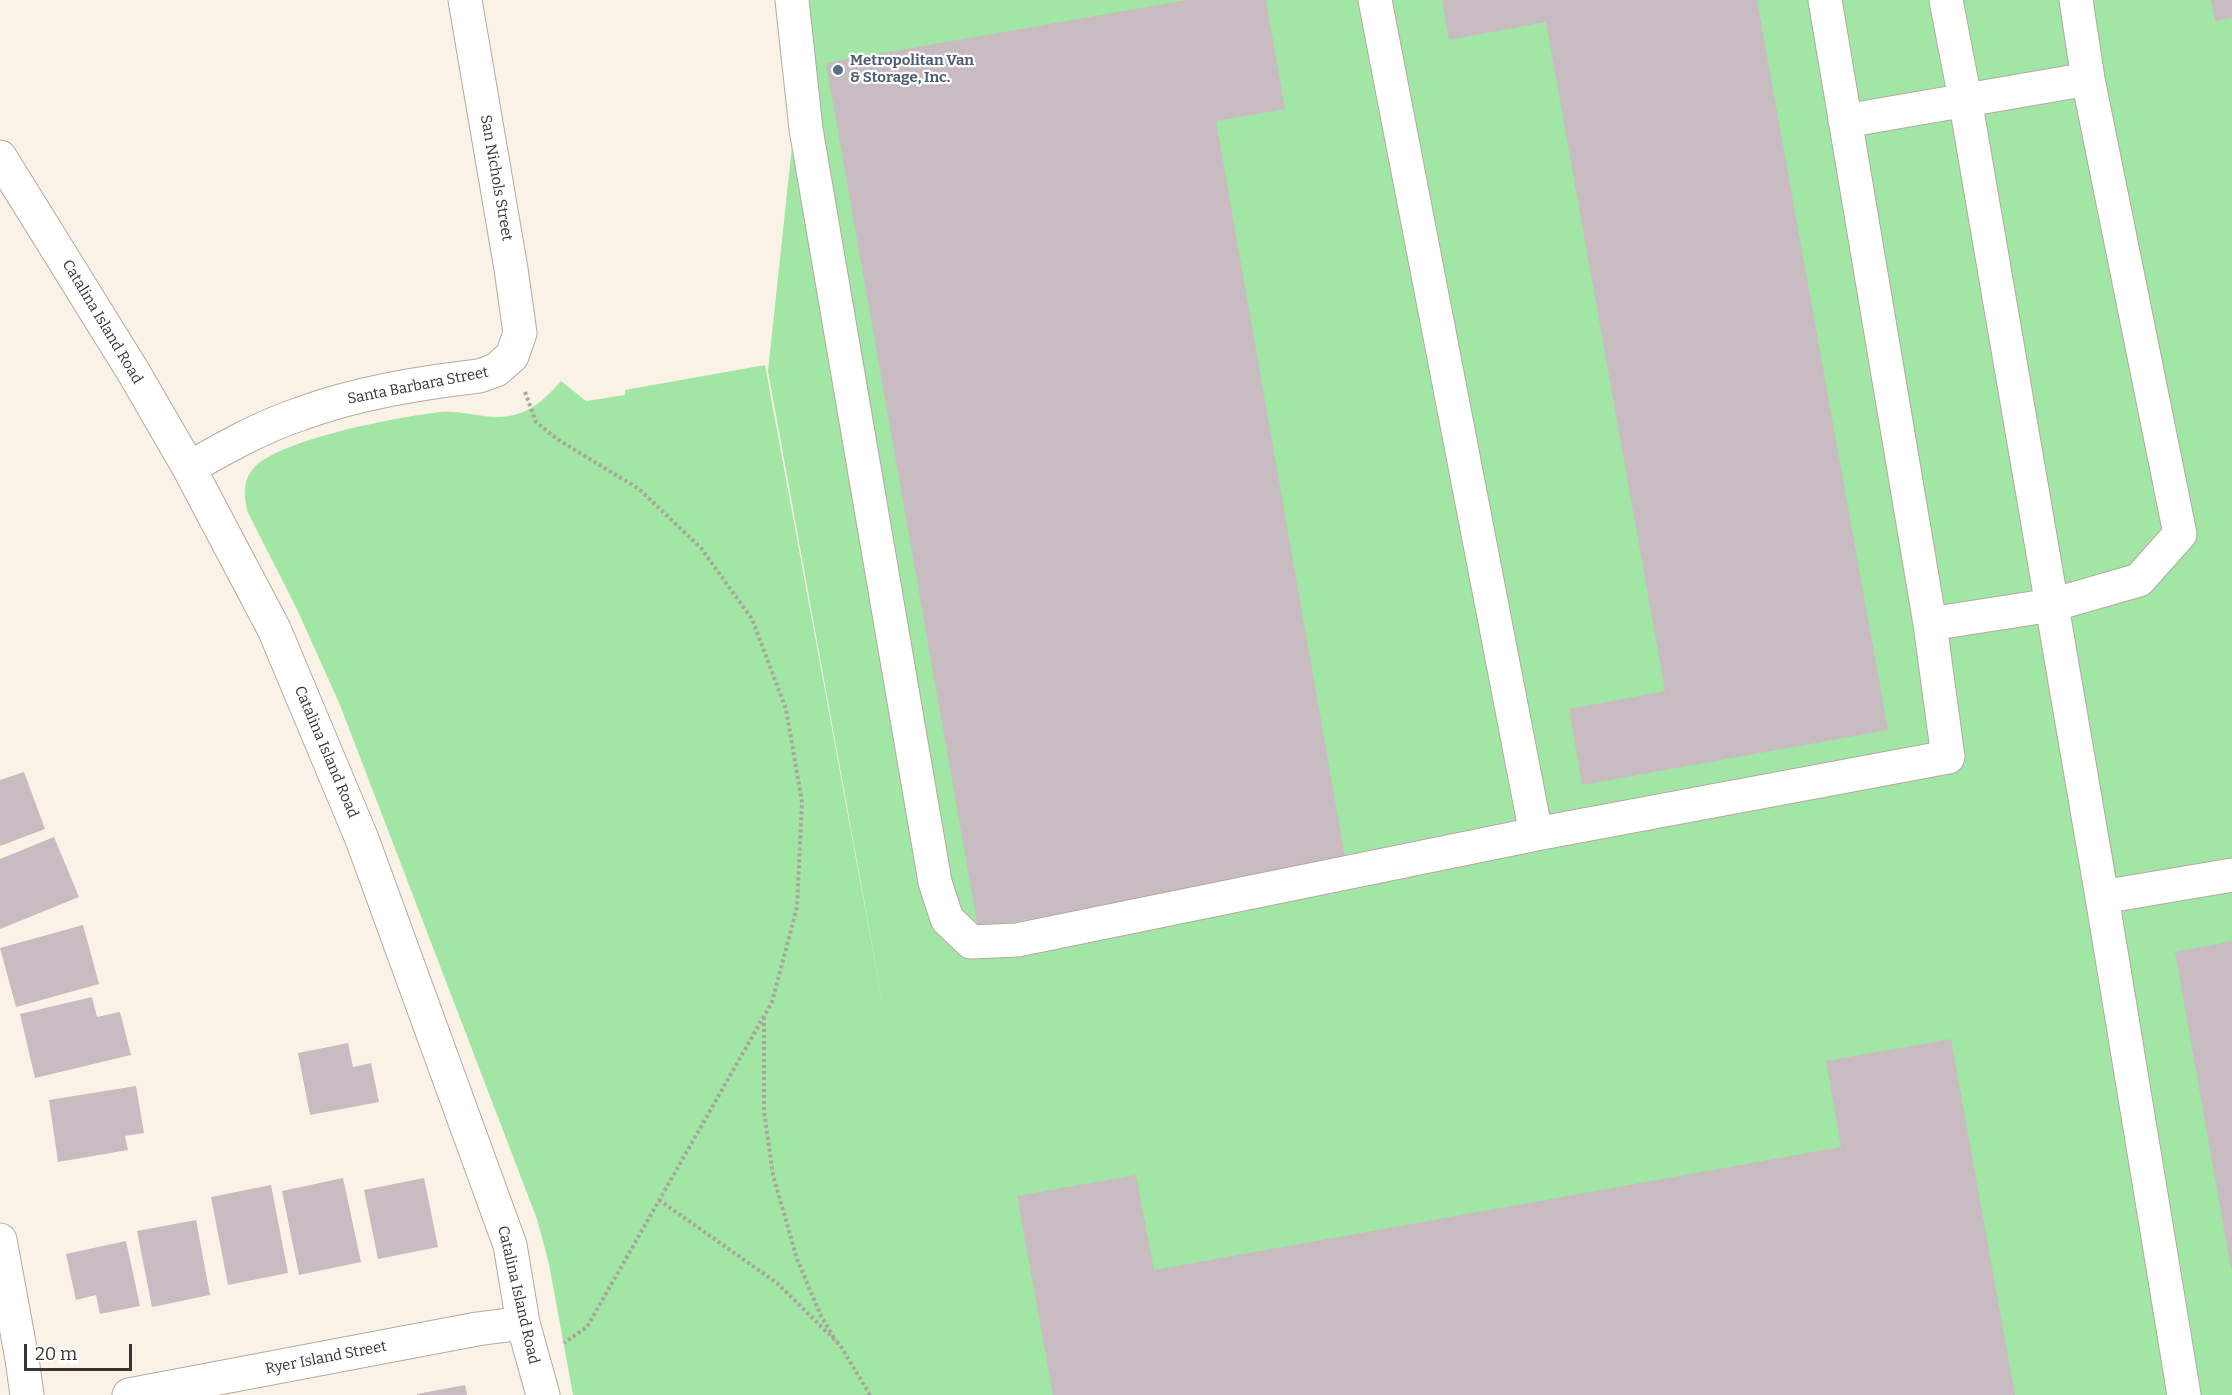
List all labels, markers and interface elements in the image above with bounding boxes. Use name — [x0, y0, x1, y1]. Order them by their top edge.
place label: Metropolitan Van & Storage, Inc. — [850, 52, 974, 87]
marker: Metropolitan Van & Storage, Inc. — [831, 63, 845, 77]
street label: San Nichols Street — [476, 113, 516, 243]
street label: Catalina Island Road — [58, 257, 146, 387]
street label: Santa Barbara Street — [346, 363, 490, 409]
street label: Catalina Island Road — [290, 683, 362, 821]
street label: Catalina Island Road — [493, 1224, 543, 1366]
scale bar — [27, 1332, 135, 1370]
street label: Ryer Island Street — [264, 1337, 388, 1379]
text: 20 m — [35, 1343, 77, 1365]

